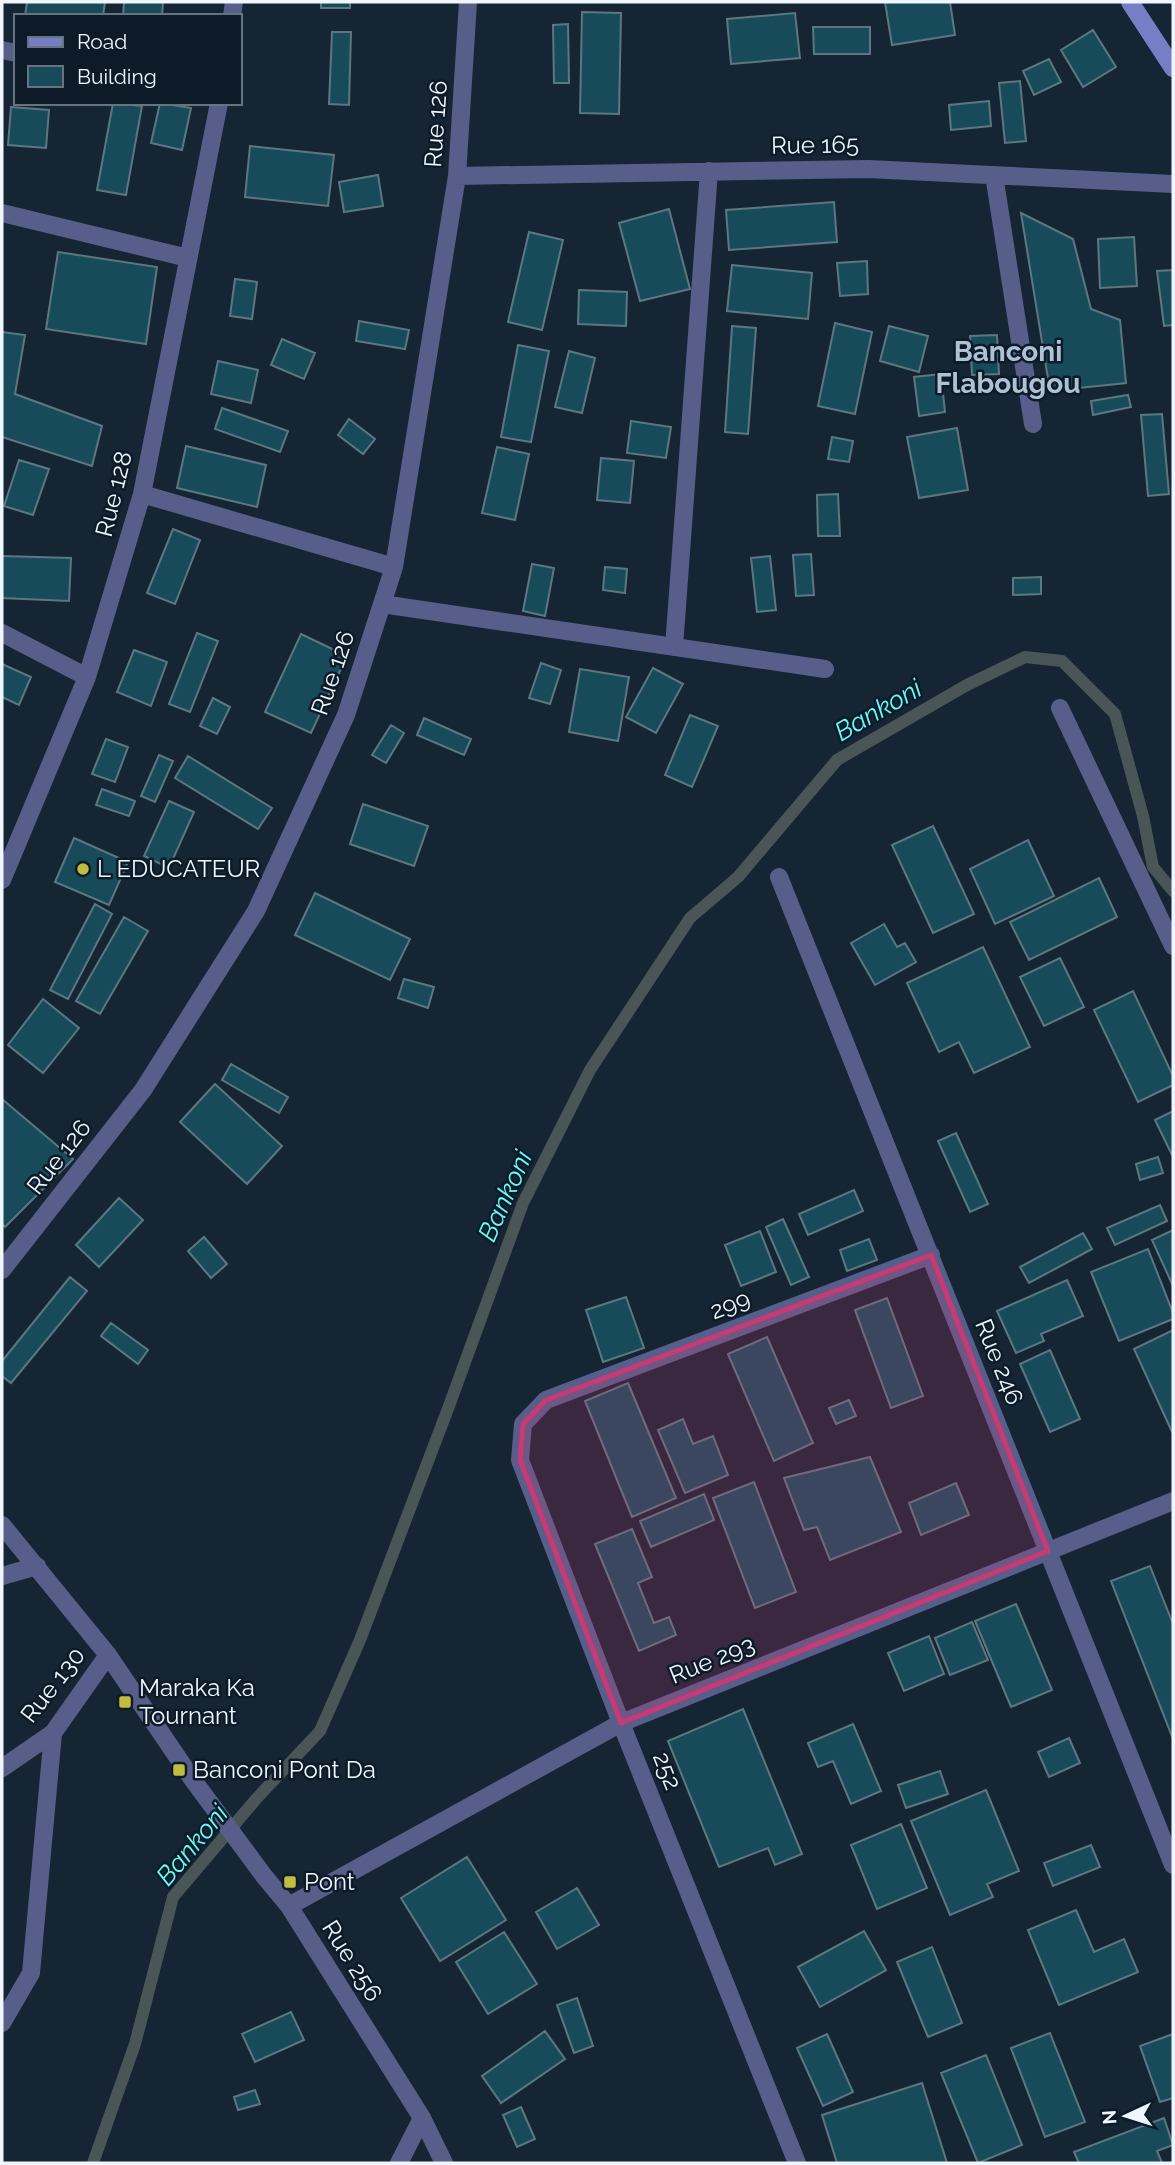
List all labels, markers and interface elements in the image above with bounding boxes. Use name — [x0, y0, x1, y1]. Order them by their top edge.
legend — [14, 14, 242, 105]
text: Road — [77, 29, 127, 54]
text: Building — [77, 64, 157, 89]
street label: Rue 126 — [418, 79, 453, 168]
street label: Rue 165 — [771, 129, 859, 160]
district label: Banconi Flabougou — [935, 335, 1081, 400]
street label: Rue 128 — [89, 448, 138, 540]
street label: Rue 126 — [305, 627, 360, 719]
water label: Bankoni — [829, 672, 928, 747]
place label: L EDUCATEUR — [97, 854, 260, 883]
marker: L EDUCATEUR — [75, 861, 91, 877]
street label: Rue 126 — [20, 1113, 97, 1200]
water label: Bankoni — [472, 1145, 539, 1246]
street label: 299 — [706, 1284, 754, 1325]
street label: Rue 246 — [969, 1315, 1030, 1409]
street label: Rue 293 — [665, 1629, 759, 1690]
street label: Rue 130 — [14, 1641, 91, 1728]
place label: Maraka Ka Tournant — [139, 1673, 255, 1730]
marker: Maraka Ka Tournant — [117, 1694, 133, 1710]
street label: 252 — [647, 1748, 688, 1794]
place label: Banconi Pont Da — [193, 1755, 376, 1784]
marker: Banconi Pont Da — [171, 1762, 187, 1778]
water label: Bankoni — [150, 1798, 235, 1891]
place label: Pont — [304, 1867, 355, 1896]
marker: Pont — [282, 1874, 298, 1890]
street label: Rue 256 — [316, 1915, 389, 2007]
north arrow — [1091, 2081, 1161, 2151]
text: N — [1098, 2109, 1121, 2125]

